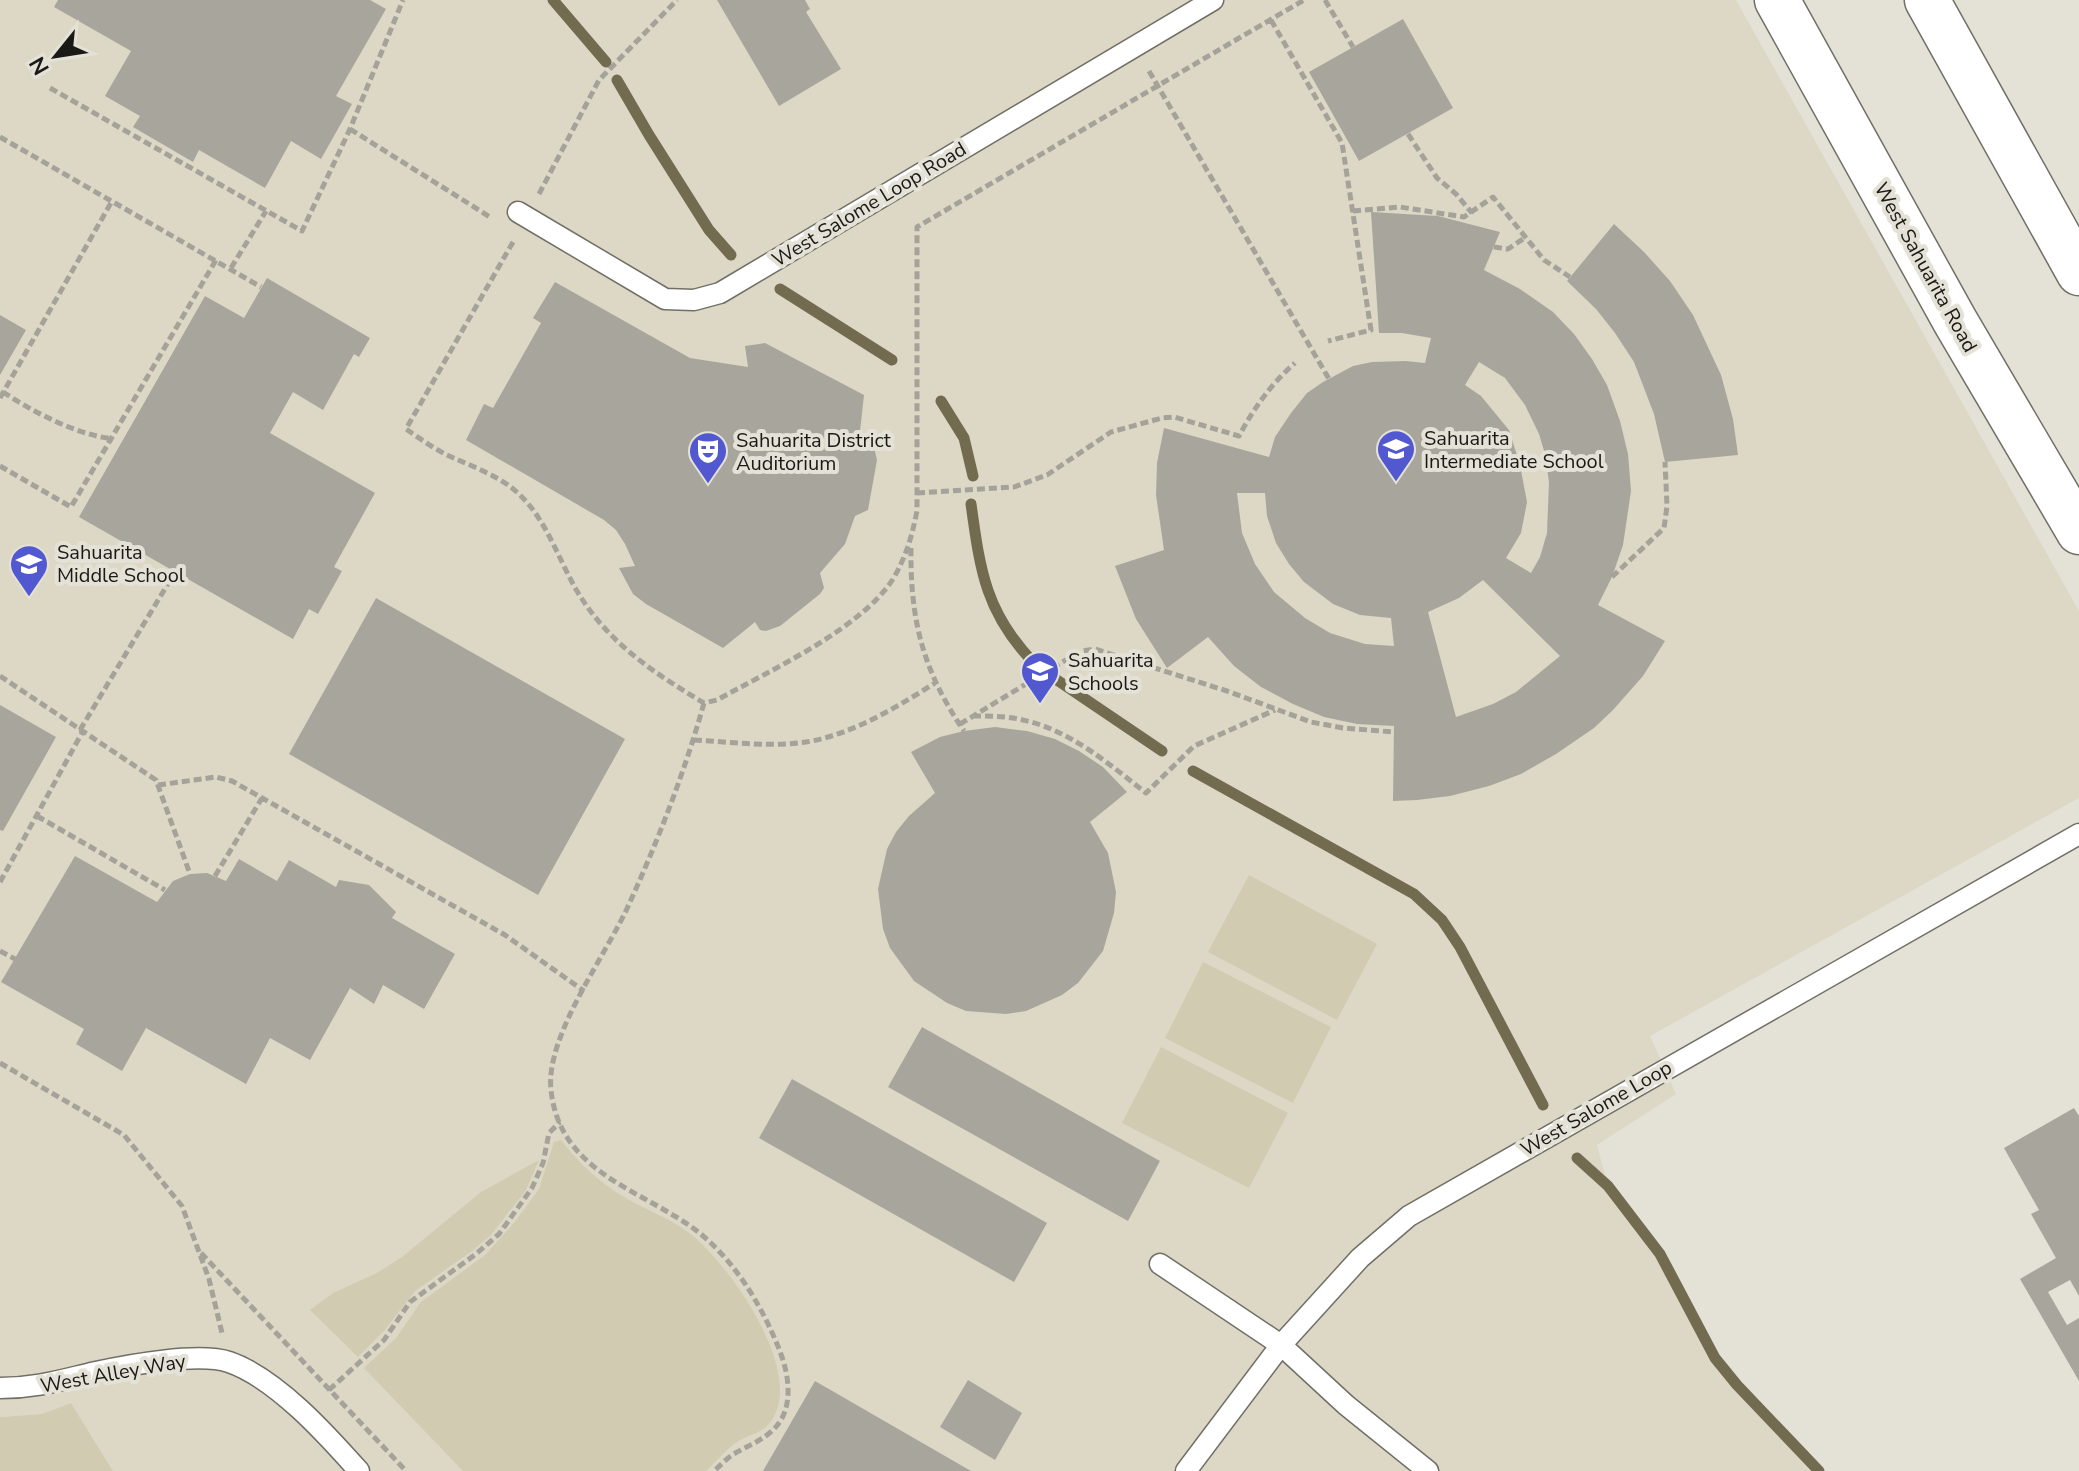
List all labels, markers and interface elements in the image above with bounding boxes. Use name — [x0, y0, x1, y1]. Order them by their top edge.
north arrow — [16, 16, 96, 96]
text: N — [22, 51, 57, 80]
street label: West Salome Loop Road — [767, 136, 971, 273]
street label: West Sahuarita Road — [1868, 177, 1983, 357]
place label: Sahuarita Intermediate School — [1424, 425, 1604, 475]
place label: Sahuarita District Auditorium — [736, 427, 892, 477]
school or university icon: Sahuarita Intermediate School — [1375, 428, 1417, 483]
theatre icon: Sahuarita District Auditorium — [687, 430, 729, 485]
place label: Sahuarita Middle School — [57, 539, 185, 589]
school or university icon: Sahuarita Middle School — [8, 543, 50, 598]
place label: Sahuarita Schools — [1068, 647, 1153, 697]
school or university icon: Sahuarita Schools — [1019, 650, 1061, 705]
street label: West Salome Loop — [1516, 1054, 1677, 1163]
street label: West Alley Way — [38, 1347, 189, 1400]

